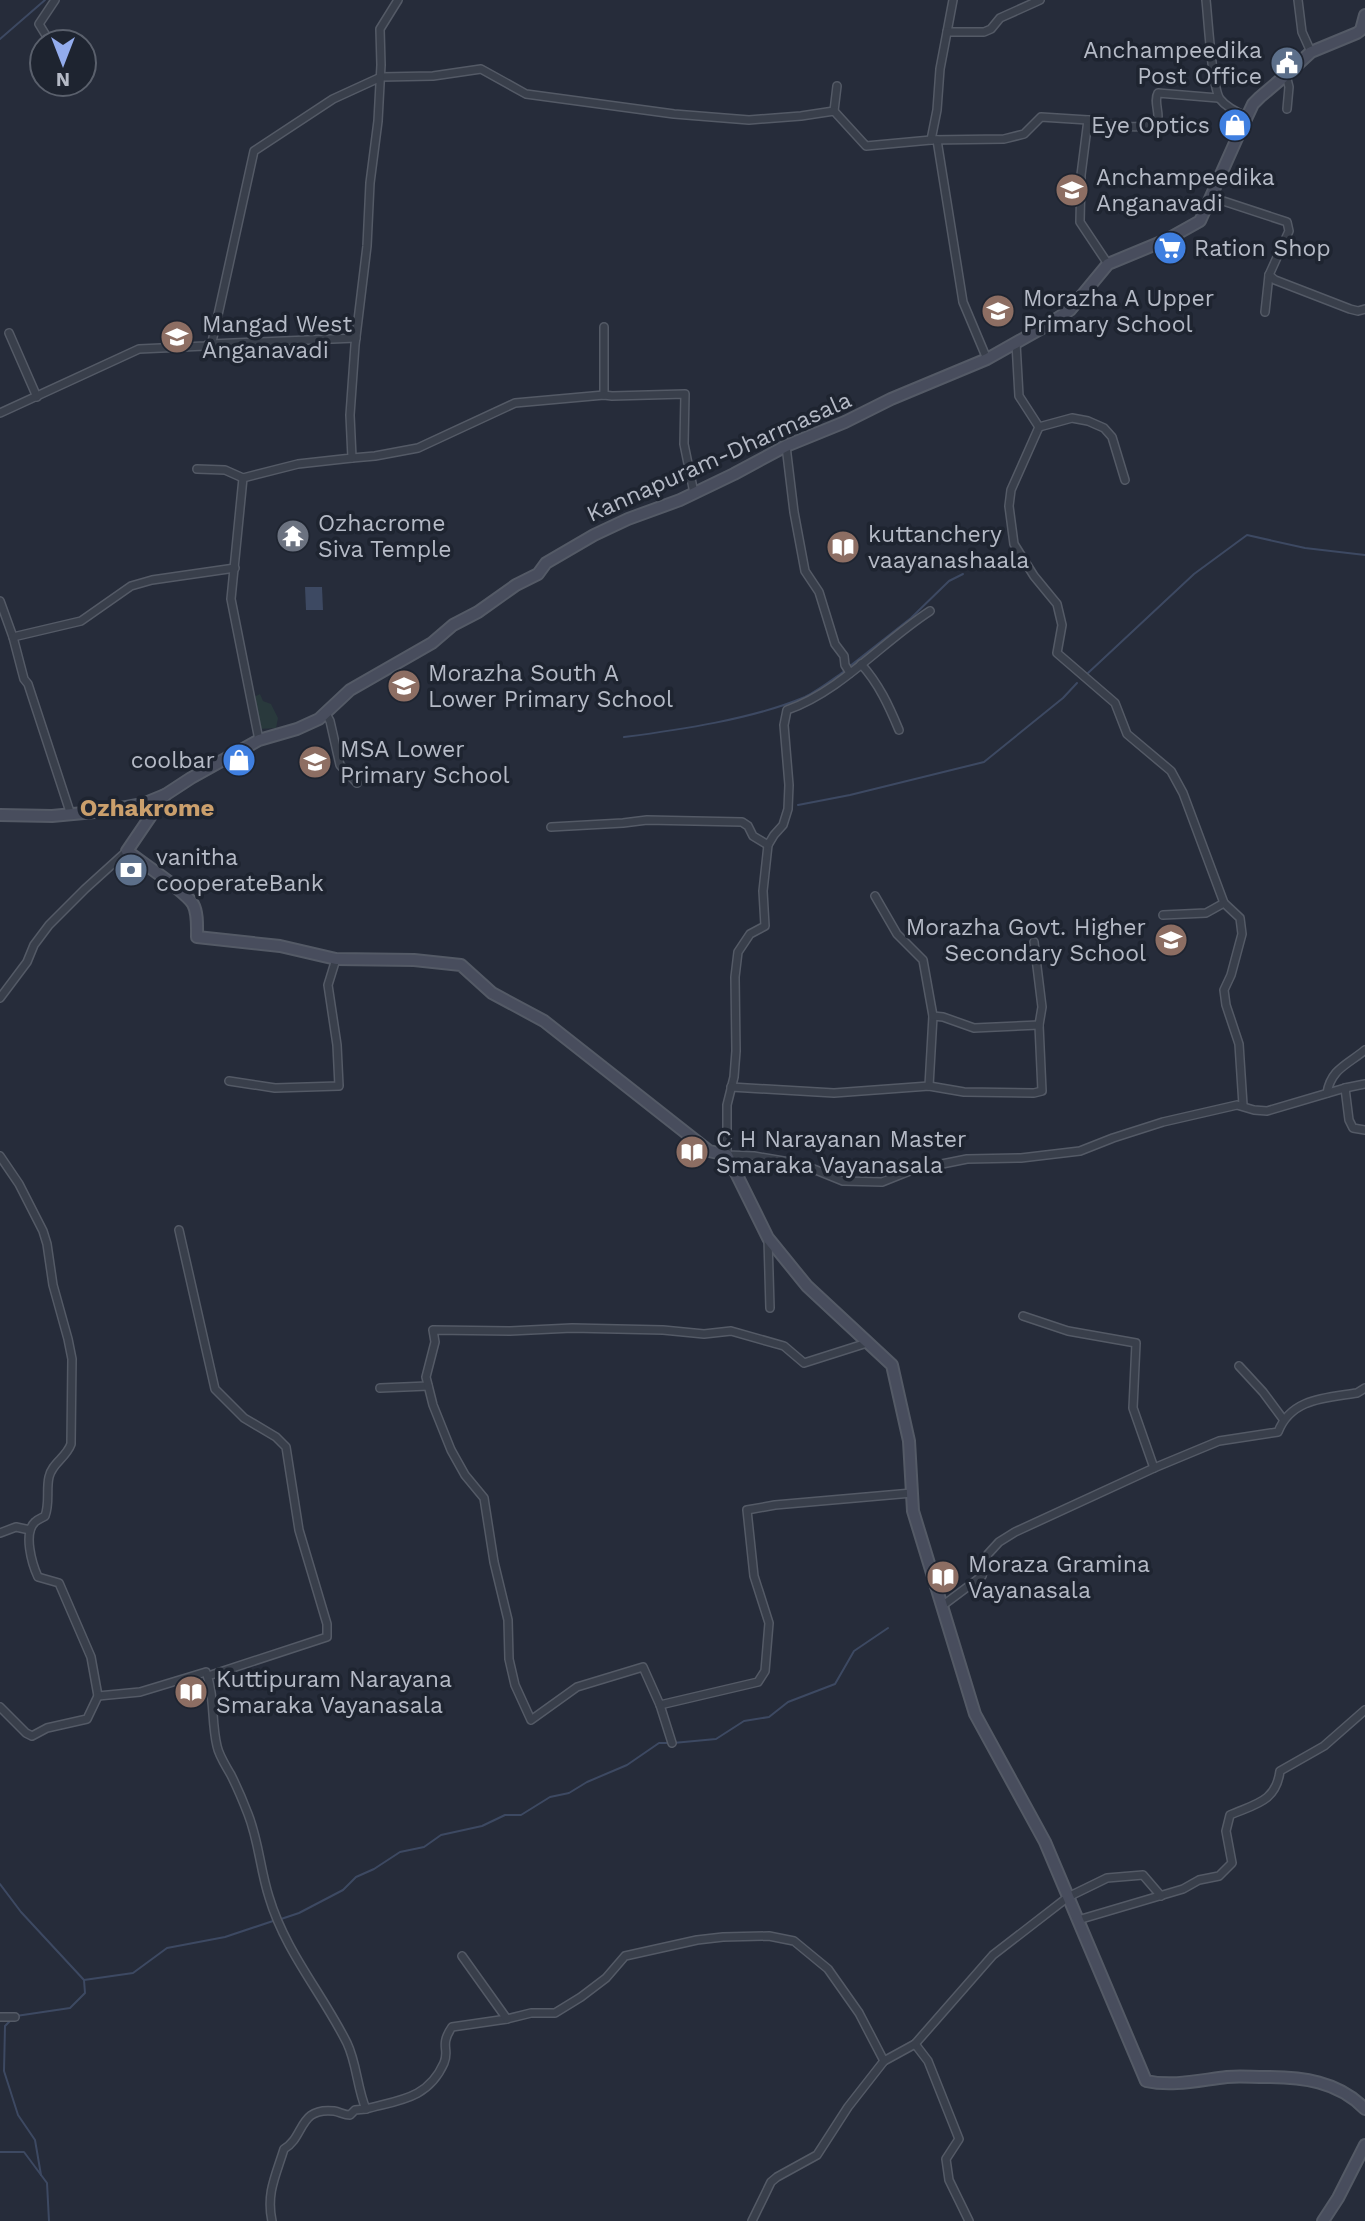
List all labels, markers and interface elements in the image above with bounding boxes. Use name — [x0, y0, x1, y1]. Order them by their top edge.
north arrow — [28, 28, 98, 98]
place label: Anchampeedika Post Office — [1083, 37, 1262, 90]
public building icon: Anchampeedika Post Office — [1268, 44, 1306, 82]
text: N — [56, 68, 70, 91]
shop icon: Eye Optics — [1216, 106, 1254, 144]
place label: Eye Optics — [1091, 112, 1210, 139]
place label: Anchampeedika Anganavadi — [1096, 164, 1275, 217]
school or university icon: Anchampeedika Anganavadi — [1053, 171, 1091, 209]
supermarket icon: Ration Shop — [1151, 229, 1189, 267]
place label: Ration Shop — [1194, 235, 1331, 262]
place label: Morazha A Upper Primary School — [1023, 285, 1214, 338]
school or university icon: Morazha A Upper Primary School — [979, 292, 1017, 330]
place label: Mangad West Anganavadi — [202, 311, 352, 364]
school or university icon: Mangad West Anganavadi — [158, 318, 196, 356]
street label: Kannapuram-Dharmasala — [582, 386, 856, 528]
place label: Ozhacrome Siva Temple — [318, 510, 451, 563]
temple icon: Ozhacrome Siva Temple — [274, 517, 312, 555]
place label: kuttanchery vaayanashaala — [868, 521, 1029, 574]
library icon: kuttanchery vaayanashaala — [824, 528, 862, 566]
place label: Morazha South A Lower Primary School — [428, 660, 673, 713]
school or university icon: Morazha South A Lower Primary School — [385, 667, 423, 705]
place label: MSA Lower Primary School — [340, 736, 510, 789]
shop icon: coolbar — [220, 741, 258, 779]
school or university icon: MSA Lower Primary School — [296, 743, 334, 781]
place label: coolbar — [131, 747, 215, 774]
district label: Ozhakrome — [80, 794, 214, 822]
place label: vanitha cooperateBank — [156, 844, 324, 897]
bank icon: vanitha cooperateBank — [112, 851, 150, 889]
place label: Morazha Govt. Higher Secondary School — [906, 914, 1146, 967]
school or university icon: Morazha Govt. Higher Secondary School — [1152, 921, 1190, 959]
place label: C H Narayanan Master Smaraka Vayanasala — [716, 1126, 966, 1179]
library icon: C H Narayanan Master Smaraka Vayanasala — [673, 1133, 711, 1171]
place label: Moraza Gramina Vayanasala — [968, 1551, 1150, 1604]
library icon: Moraza Gramina Vayanasala — [924, 1558, 962, 1596]
place label: Kuttipuram Narayana Smaraka Vayanasala — [216, 1666, 452, 1719]
library icon: Kuttipuram Narayana Smaraka Vayanasala — [172, 1673, 210, 1711]

